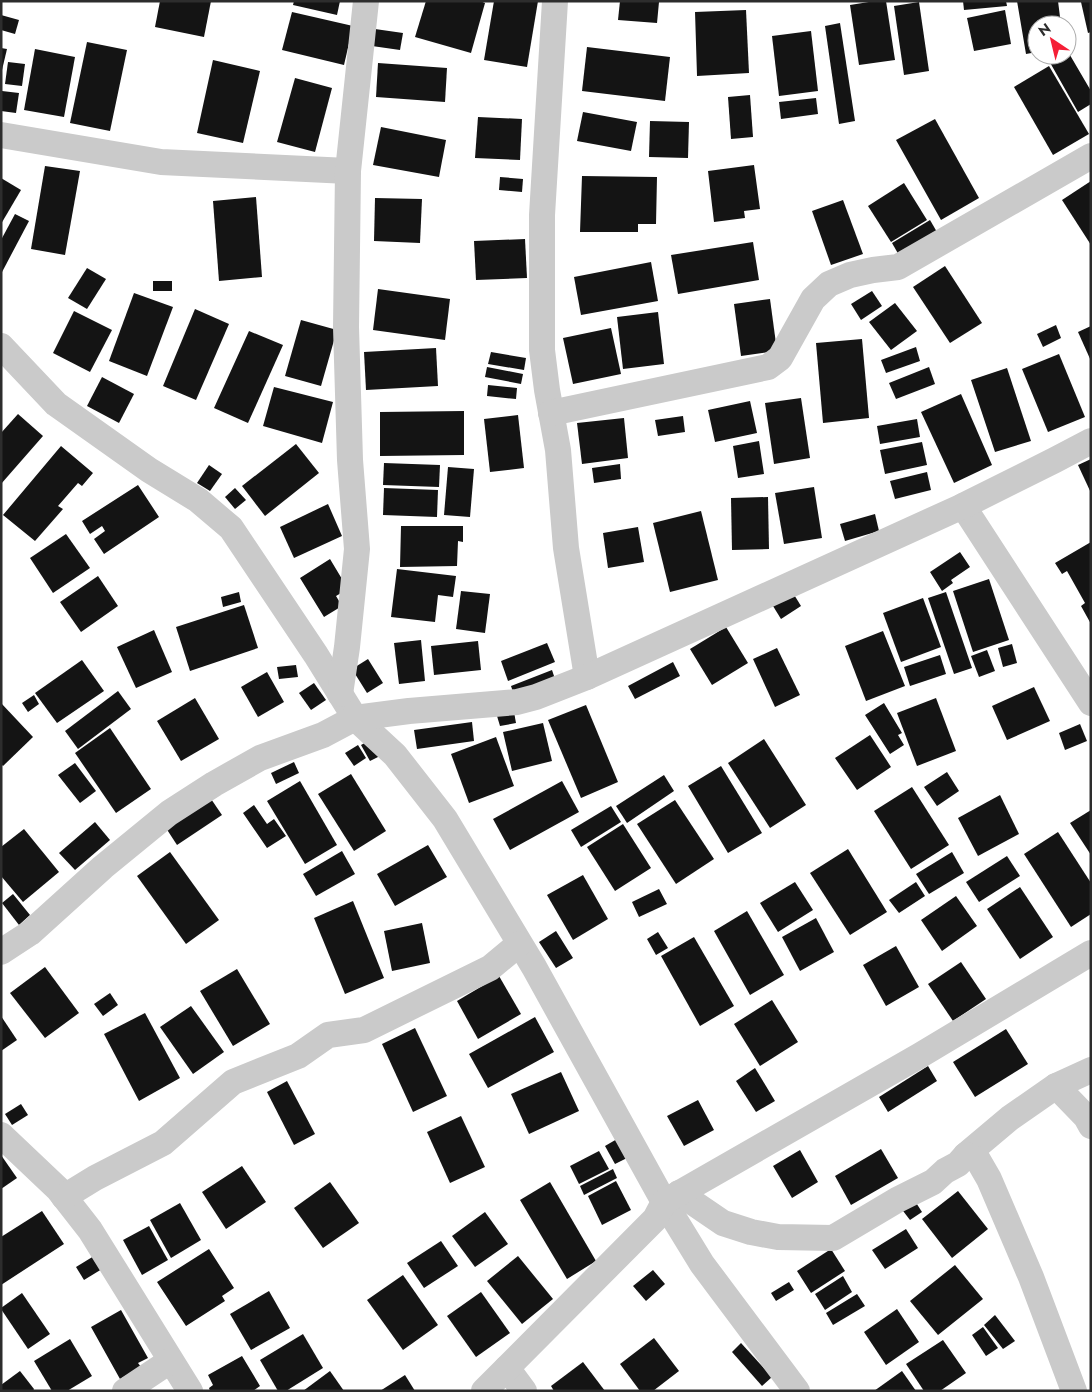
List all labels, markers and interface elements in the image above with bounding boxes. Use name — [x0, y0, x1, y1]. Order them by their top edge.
north arrow — [1027, 15, 1077, 65]
text: N — [1034, 18, 1055, 41]

